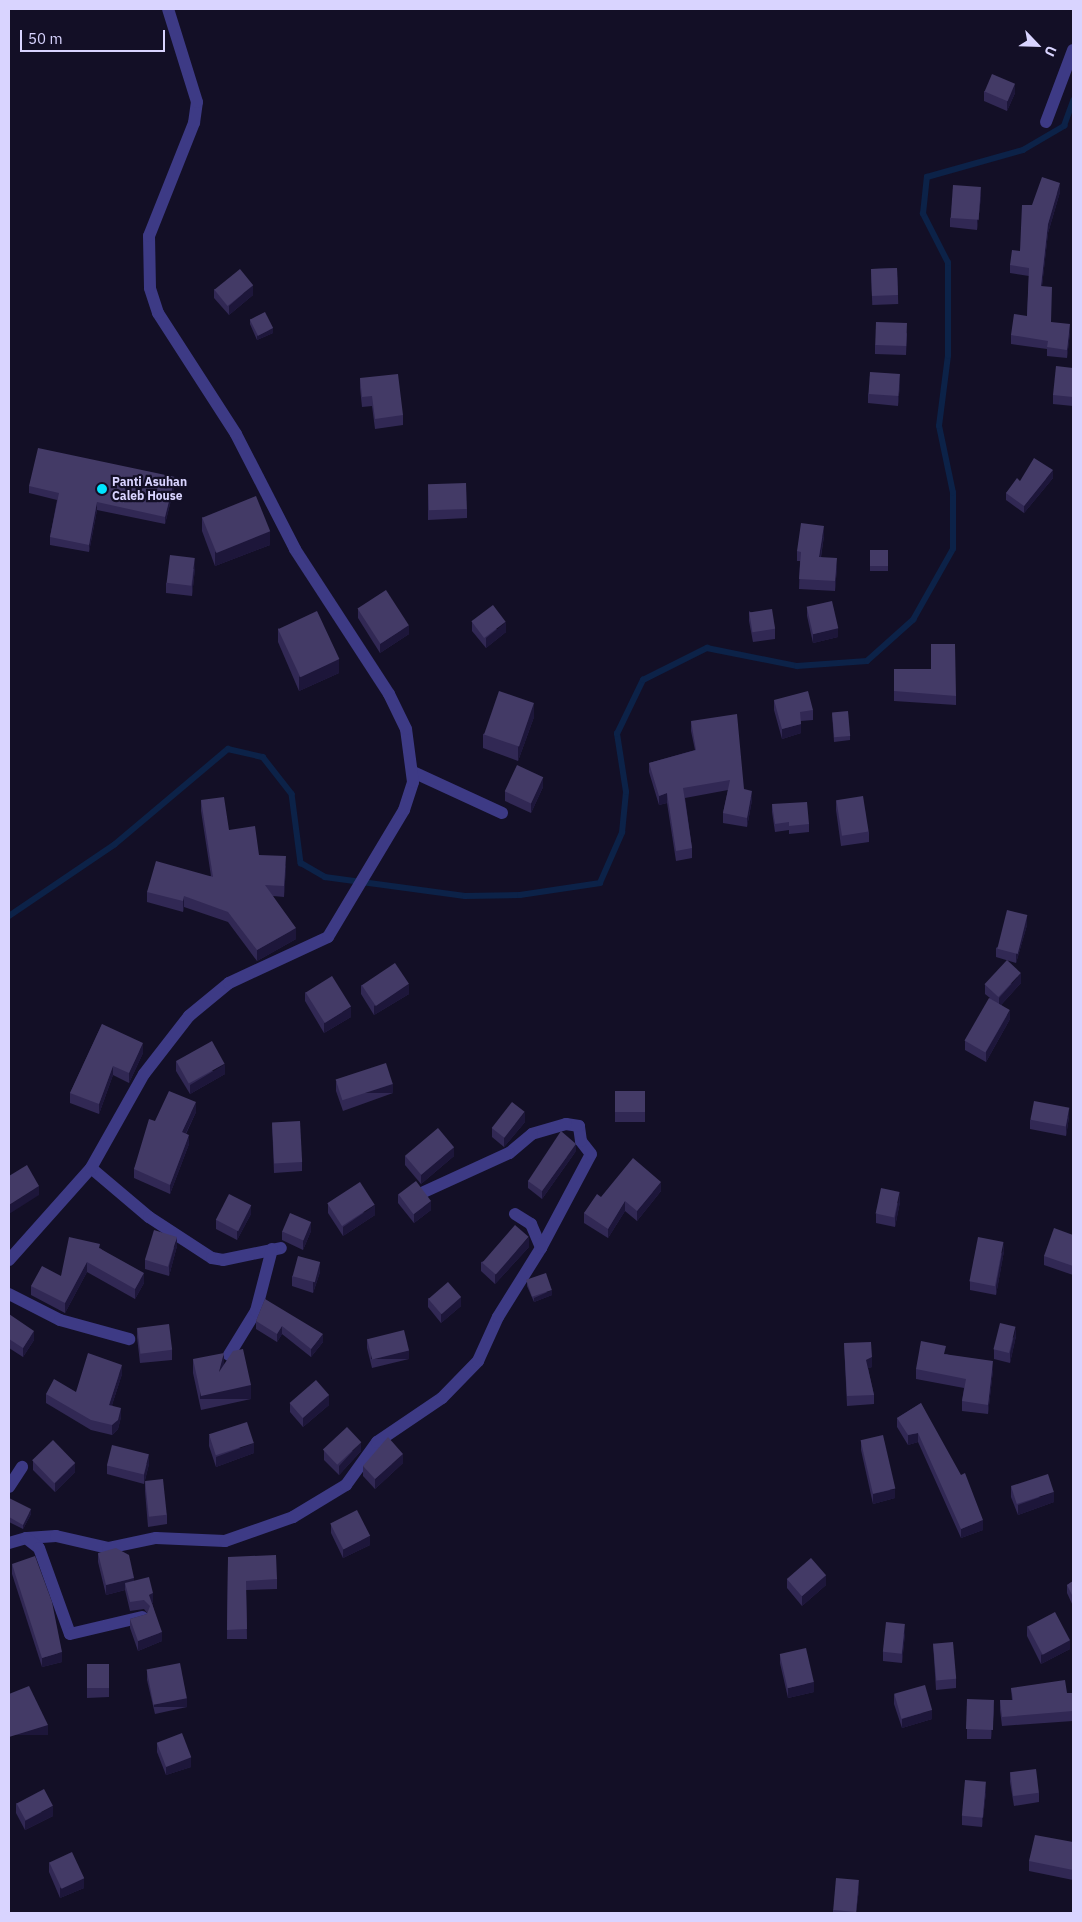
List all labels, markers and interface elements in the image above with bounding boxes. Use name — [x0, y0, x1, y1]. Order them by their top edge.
scale bar — [22, 20, 168, 52]
north arrow — [1012, 20, 1062, 70]
text: 50 m — [28, 29, 63, 48]
text: U — [1041, 43, 1061, 59]
place label: Panti Asuhan Caleb House — [112, 475, 187, 503]
marker: Panti Asuhan Caleb House — [96, 483, 108, 495]

